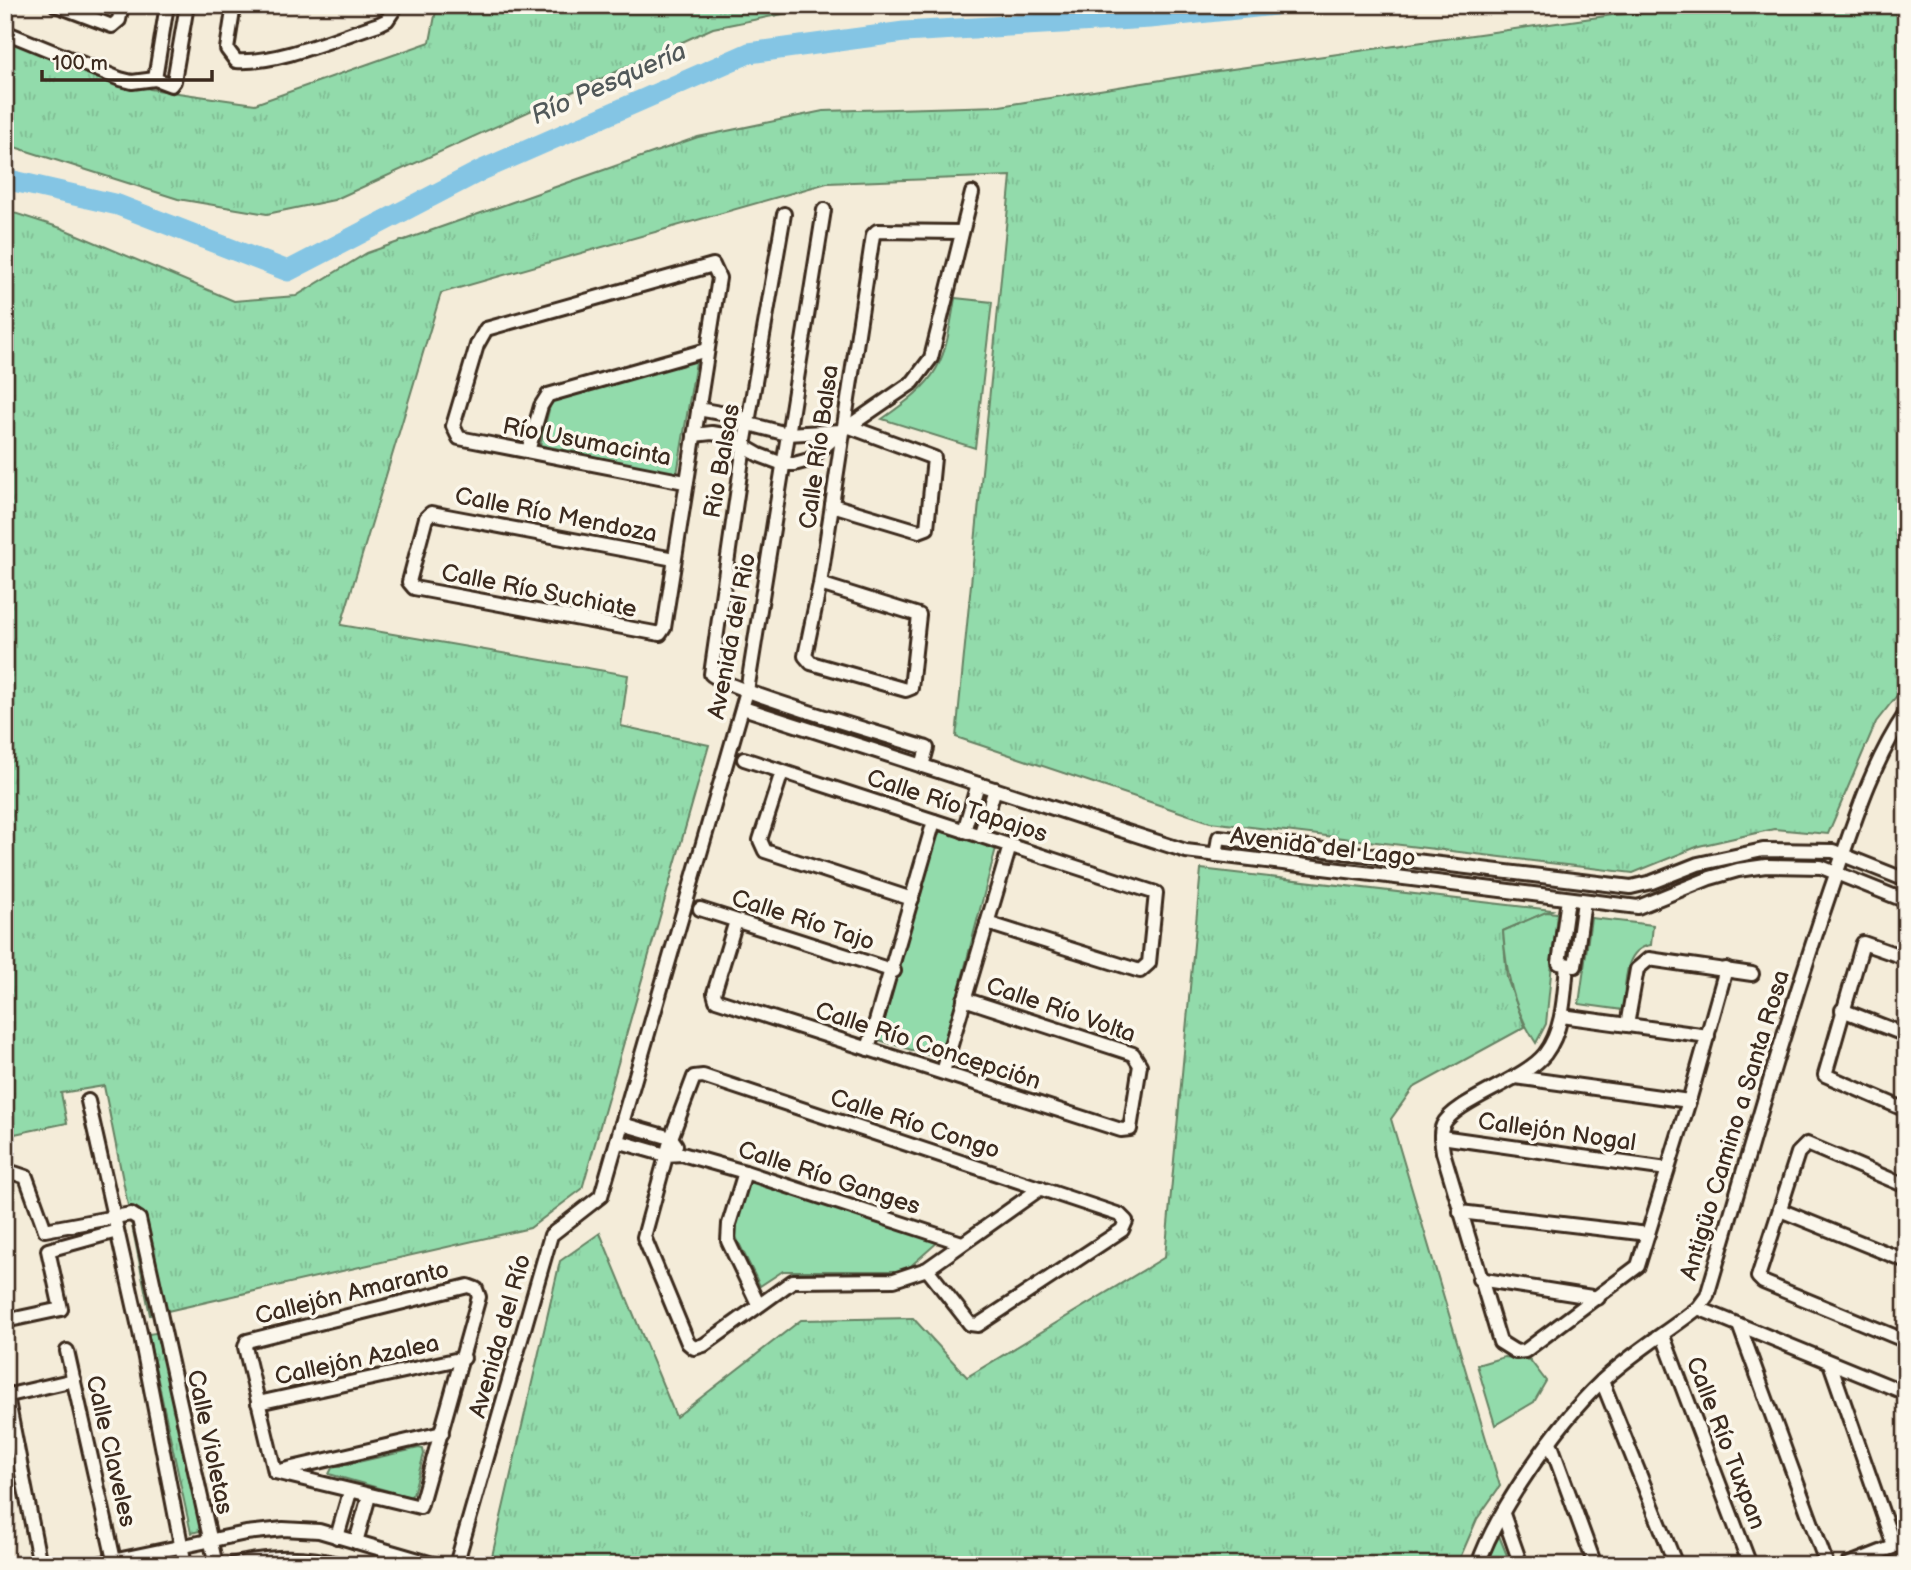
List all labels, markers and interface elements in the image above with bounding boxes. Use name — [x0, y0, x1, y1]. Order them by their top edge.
water label: Río Pesquería — [527, 36, 691, 132]
scale bar — [42, 38, 212, 82]
text: 100 m — [52, 51, 108, 76]
street label: Calle Río Balsa — [793, 363, 845, 531]
street label: Rio Balsas — [698, 401, 746, 520]
street label: Río Usumacinta — [500, 411, 674, 473]
street label: Calle Río Mendoza — [453, 481, 659, 549]
street label: Avenida del Rio — [702, 550, 762, 722]
street label: Calle Río Suchiate — [439, 558, 639, 624]
street label: Calle Río Tapajos — [863, 763, 1051, 849]
street label: Avenida del Lago — [1229, 821, 1417, 873]
street label: Calle Río Tajo — [728, 883, 878, 957]
street label: Antigüo Camino a Santa Rosa — [1674, 967, 1796, 1283]
street label: Calle Río Volta — [982, 971, 1140, 1049]
street label: Calle Río Concepción — [812, 996, 1044, 1096]
street label: Calle Río Congo — [827, 1083, 1003, 1165]
street label: Callejón Nogal — [1476, 1107, 1638, 1157]
street label: Calle Río Ganges — [734, 1135, 924, 1221]
street label: Avenida del Río — [463, 1251, 537, 1421]
street label: Callejón Amaranto — [252, 1255, 452, 1331]
street label: Callejón Azalea — [272, 1328, 442, 1392]
street label: Calle Río Tuxpan — [1680, 1353, 1772, 1533]
street label: Calle Violetas — [181, 1367, 239, 1517]
street label: Calle Claveles — [79, 1372, 143, 1530]

